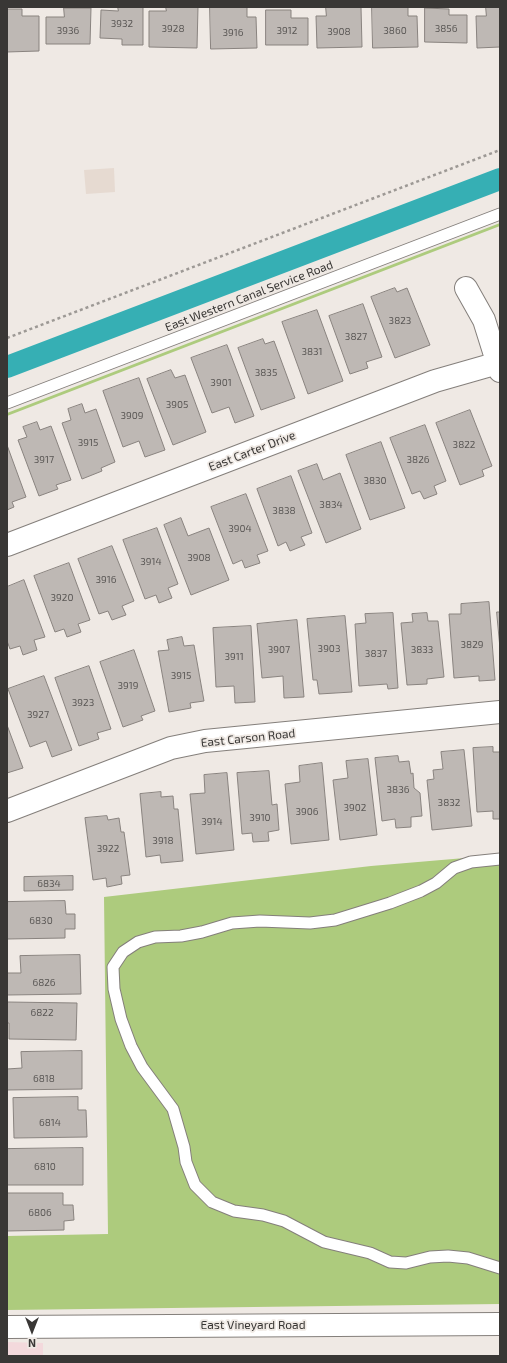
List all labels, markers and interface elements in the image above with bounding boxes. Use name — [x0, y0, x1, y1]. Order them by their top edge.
house number: 3932 — [111, 18, 133, 30]
house number: 3928 — [162, 23, 184, 35]
house number: 3856 — [435, 23, 457, 35]
house number: 3936 — [57, 25, 79, 37]
house number: 3912 — [277, 25, 297, 37]
house number: 3860 — [383, 25, 407, 37]
house number: 3908 — [327, 26, 351, 38]
house number: 3916 — [223, 27, 243, 39]
street label: East Western Canal Service Road — [163, 257, 335, 335]
house number: 3823 — [389, 315, 411, 327]
house number: 3827 — [345, 331, 367, 343]
house number: 3831 — [301, 346, 323, 358]
house number: 3835 — [255, 367, 277, 379]
house number: 3901 — [210, 377, 232, 389]
house number: 3905 — [166, 399, 188, 411]
house number: 3909 — [120, 410, 144, 422]
street label: East Carter Drive — [207, 428, 297, 474]
house number: 3915 — [78, 437, 98, 449]
house number: 3822 — [453, 439, 475, 451]
house number: 3917 — [34, 454, 54, 466]
house number: 3826 — [407, 454, 429, 466]
house number: 3830 — [363, 475, 387, 487]
house number: 3834 — [319, 499, 343, 511]
house number: 3838 — [272, 505, 296, 517]
house number: 3904 — [228, 523, 252, 535]
house number: 3908 — [187, 552, 211, 564]
house number: 3914 — [140, 556, 162, 568]
house number: 3916 — [96, 574, 116, 586]
house number: 3920 — [51, 592, 73, 604]
house number: 3829 — [461, 639, 483, 651]
house number: 3903 — [318, 643, 340, 655]
house number: 3907 — [268, 644, 290, 656]
house number: 3833 — [411, 644, 433, 656]
house number: 3837 — [365, 648, 387, 660]
house number: 3911 — [224, 651, 244, 663]
house number: 3915 — [171, 670, 191, 682]
house number: 3919 — [118, 680, 138, 692]
house number: 3923 — [72, 697, 94, 709]
house number: 3927 — [27, 709, 49, 721]
street label: East Carson Road — [200, 726, 296, 750]
house number: 3836 — [387, 784, 409, 796]
house number: 3832 — [438, 797, 460, 809]
house number: 3902 — [344, 802, 366, 814]
house number: 3906 — [295, 806, 319, 818]
house number: 3910 — [249, 812, 271, 824]
house number: 3914 — [201, 816, 223, 828]
house number: 3918 — [152, 835, 174, 847]
house number: 3922 — [97, 843, 119, 855]
house number: 6834 — [37, 878, 61, 890]
house number: 6830 — [29, 915, 53, 927]
house number: 6826 — [32, 977, 56, 989]
house number: 6822 — [30, 1007, 54, 1019]
house number: 6818 — [33, 1073, 55, 1085]
house number: 6814 — [39, 1117, 61, 1129]
house number: 6810 — [34, 1161, 56, 1173]
house number: 6806 — [28, 1207, 52, 1219]
north arrow — [12, 1311, 52, 1351]
street label: East Vineyard Road — [200, 1318, 306, 1332]
text: N — [28, 1337, 36, 1350]

